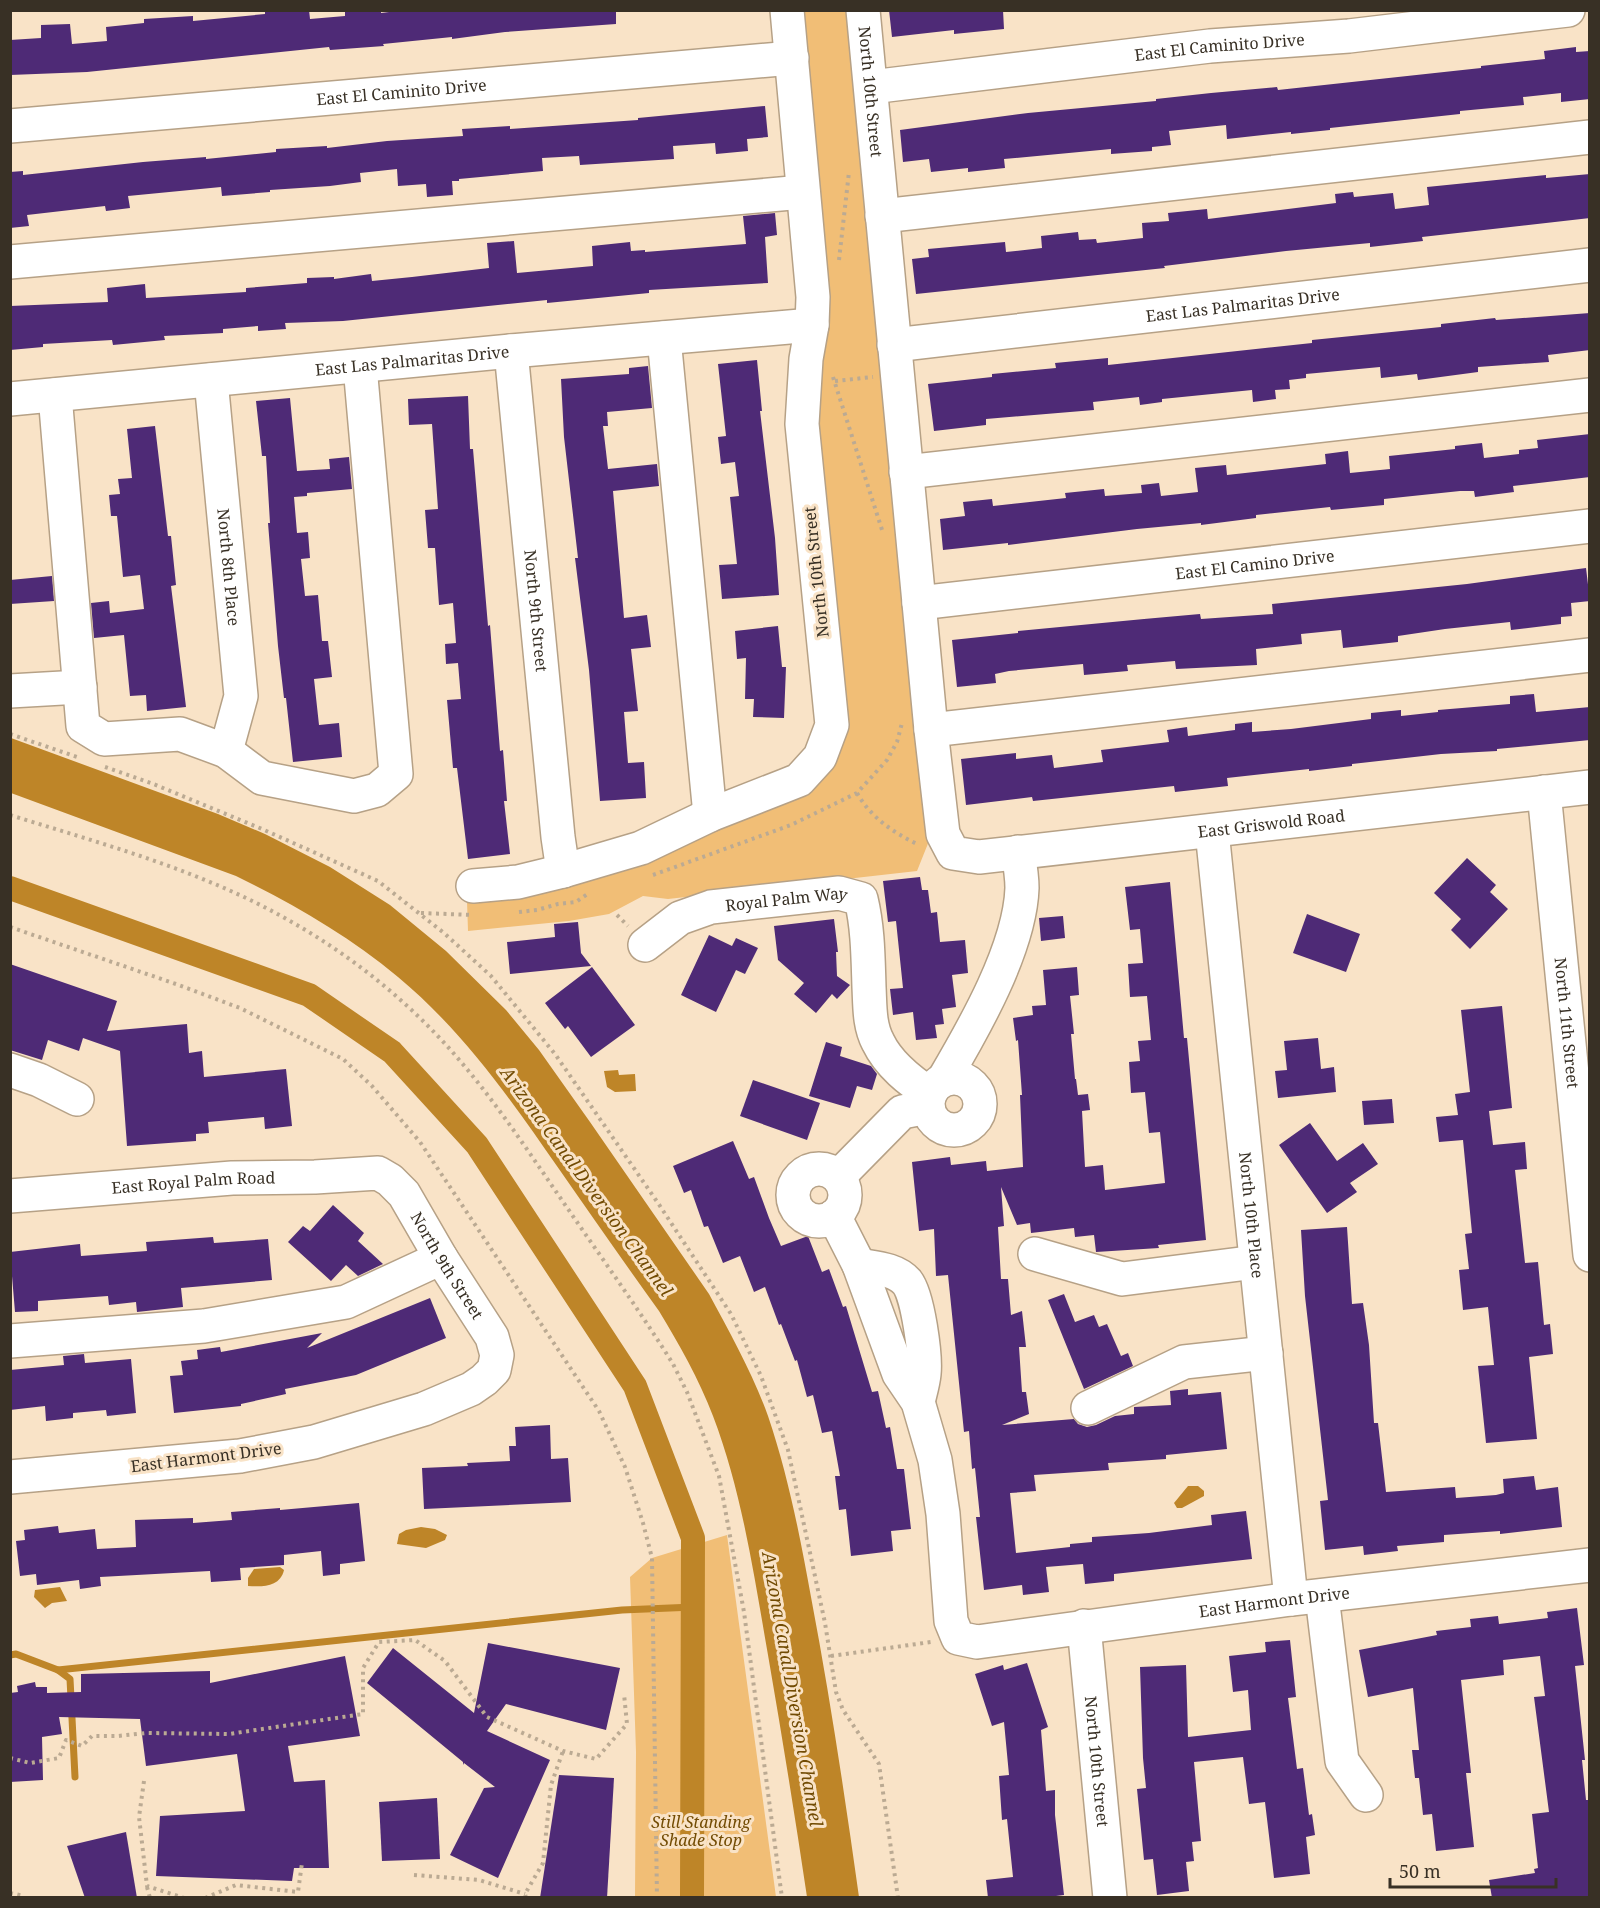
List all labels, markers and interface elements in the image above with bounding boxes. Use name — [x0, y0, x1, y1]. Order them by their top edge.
street label: North 10th Street — [854, 25, 888, 159]
street label: East El Caminito Drive — [1133, 28, 1306, 66]
street label: East El Caminito Drive — [315, 74, 488, 110]
street label: East Las Palmaritas Drive — [1145, 283, 1341, 327]
street label: East Las Palmaritas Drive — [314, 340, 510, 381]
street label: North 10th Street — [798, 505, 834, 638]
street label: North 8th Place — [212, 507, 245, 627]
street label: East El Camino Drive — [1174, 544, 1336, 585]
street label: North 9th Street — [519, 549, 553, 673]
street label: East Griswold Road — [1197, 804, 1346, 843]
street label: Royal Palm Way — [724, 882, 851, 916]
street label: North 11th Street — [1549, 956, 1584, 1090]
water label: Arizona Canal Diversion Channel — [494, 1060, 679, 1301]
street label: North 10th Place — [1234, 1151, 1269, 1279]
street label: East Royal Palm Road — [111, 1166, 276, 1199]
street label: North 9th Street — [406, 1208, 489, 1324]
street label: East Harmont Drive — [129, 1437, 283, 1477]
water label: Arizona Canal Diversion Channel — [757, 1548, 829, 1829]
street label: East Harmont Drive — [1197, 1581, 1351, 1623]
street label: North 10th Street — [1080, 1695, 1114, 1828]
park label: Still Standing Shade Stop — [651, 1811, 752, 1851]
scale bar — [1390, 1851, 1556, 1889]
text: 50 m — [1399, 1859, 1441, 1883]

